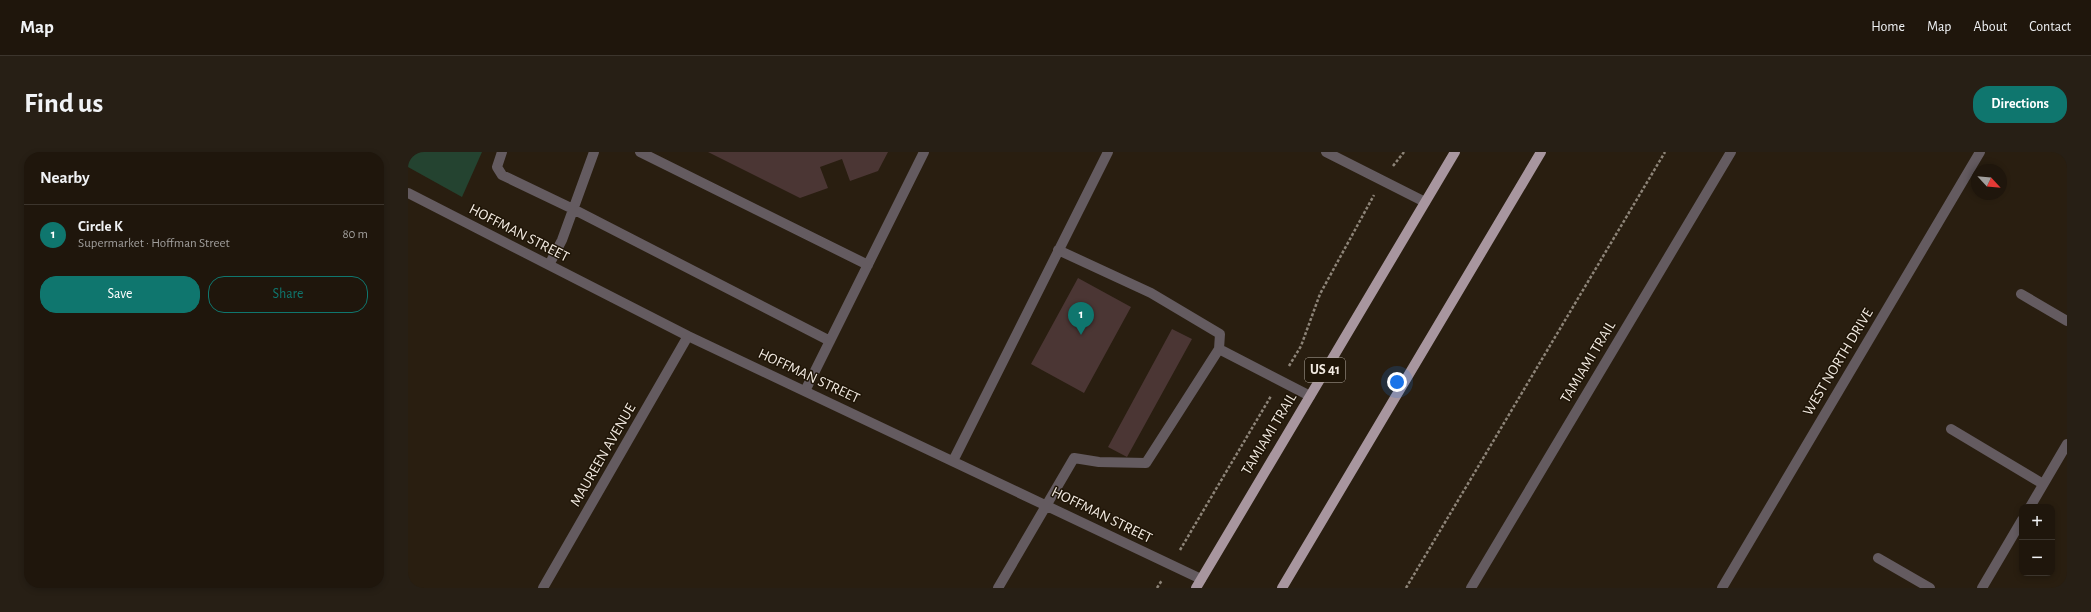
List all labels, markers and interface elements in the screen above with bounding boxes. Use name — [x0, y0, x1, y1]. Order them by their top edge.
text: Map — [20, 18, 54, 37]
text: Home — [1871, 20, 1905, 34]
text: Map — [1927, 20, 1951, 34]
text: About — [1973, 20, 2007, 34]
text: Contact — [2029, 20, 2071, 34]
button: Directions — [1973, 86, 2067, 123]
text: Find us — [24, 90, 103, 118]
north arrow — [1971, 164, 2007, 200]
text: Nearby — [40, 169, 90, 186]
street label: HOFFMAN STREET — [467, 201, 572, 265]
text: Circle K — [78, 219, 123, 234]
text: 1 — [51, 228, 55, 241]
text: 80 m — [342, 228, 368, 241]
text: Supermarket · Hoffman Street — [78, 237, 230, 250]
button: Save — [40, 276, 200, 313]
button: Share — [208, 276, 368, 313]
pin: 1 — [1068, 302, 1094, 335]
street label: WEST NORTH DRIVE — [1800, 306, 1876, 418]
street label: TAMIAMI TRAIL — [1558, 318, 1619, 406]
street label: HOFFMAN STREET — [756, 346, 863, 406]
road number: US 41 — [1305, 358, 1345, 382]
your location — [1387, 372, 1407, 392]
street label: TAMIAMI TRAIL — [1239, 390, 1300, 478]
street label: MAUREEN AVENUE — [567, 401, 639, 509]
street label: HOFFMAN STREET — [1049, 484, 1155, 546]
map controls — [2019, 504, 2055, 576]
button: + — [2019, 504, 2055, 540]
button: − — [2019, 540, 2055, 576]

